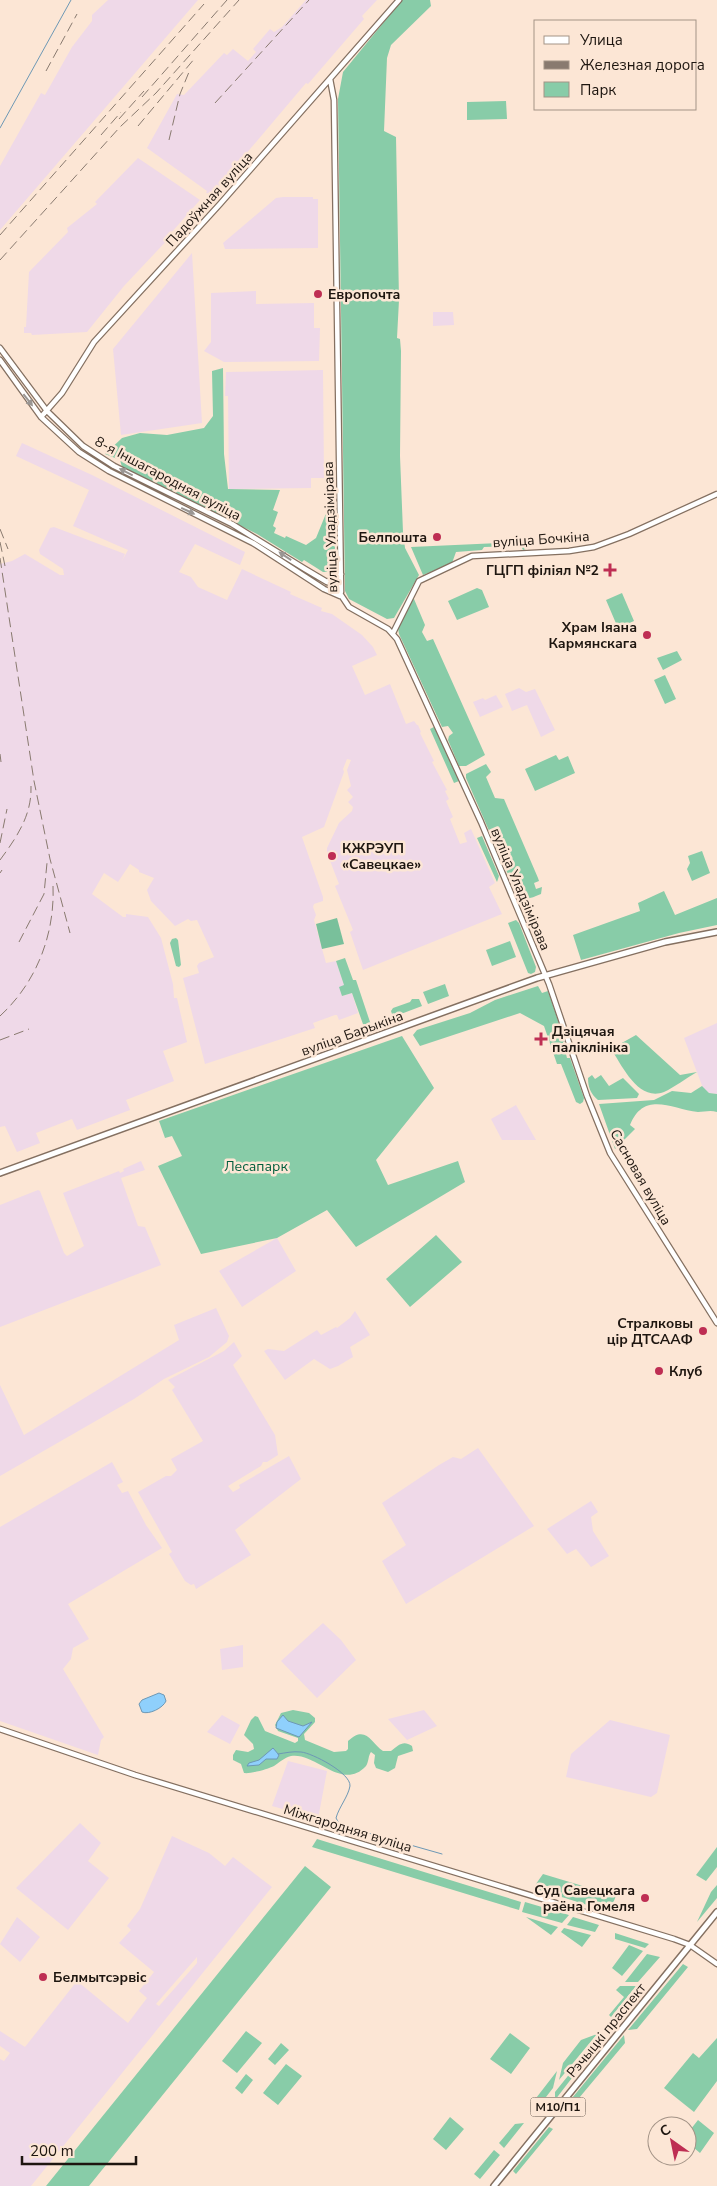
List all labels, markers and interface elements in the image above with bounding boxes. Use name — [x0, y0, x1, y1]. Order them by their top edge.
legend — [534, 20, 697, 110]
text: Улица — [579, 30, 623, 50]
text: Железная дорога — [580, 55, 705, 75]
text: Парк — [580, 80, 616, 100]
street label: Падоўжная вуліца — [162, 148, 257, 251]
place label: Европочта — [328, 285, 400, 304]
marker: Европочта — [312, 288, 324, 300]
one-way arrow — [22, 393, 33, 406]
street label: 8-я Іншагародняя вуліца — [91, 432, 244, 525]
street label: вуліца Уладзімірава — [319, 461, 342, 593]
one-way arrow — [119, 468, 134, 476]
one-way arrow — [181, 507, 195, 515]
street label: вуліца Бочкіна — [492, 527, 590, 552]
place label: Белпошта — [359, 528, 427, 547]
marker: Белпошта — [431, 531, 443, 543]
one-way arrow — [279, 551, 292, 561]
place label: ГЦГП філіял №2 — [486, 561, 599, 580]
marker: ГЦГП філіял №2 — [603, 563, 617, 577]
place label: Храм Іяана Кармянскага — [548, 618, 637, 653]
marker: Храм Іяана Кармянскага — [641, 629, 653, 641]
street label: вуліца Уладзімірава — [486, 825, 555, 953]
place label: КЖРЭУП «Савецкае» — [342, 839, 421, 874]
marker: КЖРЭУП «Савецкае» — [326, 850, 338, 862]
street label: вуліца Барыкіна — [298, 1006, 406, 1061]
place label: Дзіцячая паліклініка — [552, 1022, 628, 1057]
marker: Дзіцячая паліклініка — [534, 1032, 548, 1046]
street label: Сасновая вуліца — [605, 1126, 676, 1229]
park label: Лесапарк — [224, 1157, 288, 1176]
place label: Стралковы цір ДТСААФ — [607, 1314, 693, 1349]
marker: Стралковы цір ДТСААФ — [697, 1325, 709, 1337]
place label: Клуб — [669, 1362, 703, 1381]
marker: Клуб — [653, 1365, 665, 1377]
street label: Міжгародняя вуліца — [281, 1800, 414, 1857]
place label: Суд Савецкага раёна Гомеля — [534, 1881, 635, 1916]
marker: Суд Савецкага раёна Гомеля — [639, 1892, 651, 1904]
place label: Белмытсэрвіс — [53, 1968, 147, 1987]
marker: Белмытсэрвіс — [37, 1971, 49, 1983]
street label: Рэчыцкі праспект — [562, 1979, 651, 2082]
road number: М10/П1 — [530, 2098, 586, 2116]
north arrow — [647, 2116, 697, 2166]
text: С — [656, 2120, 675, 2141]
scale bar — [22, 2134, 136, 2166]
text: 200 m — [30, 2141, 74, 2161]

